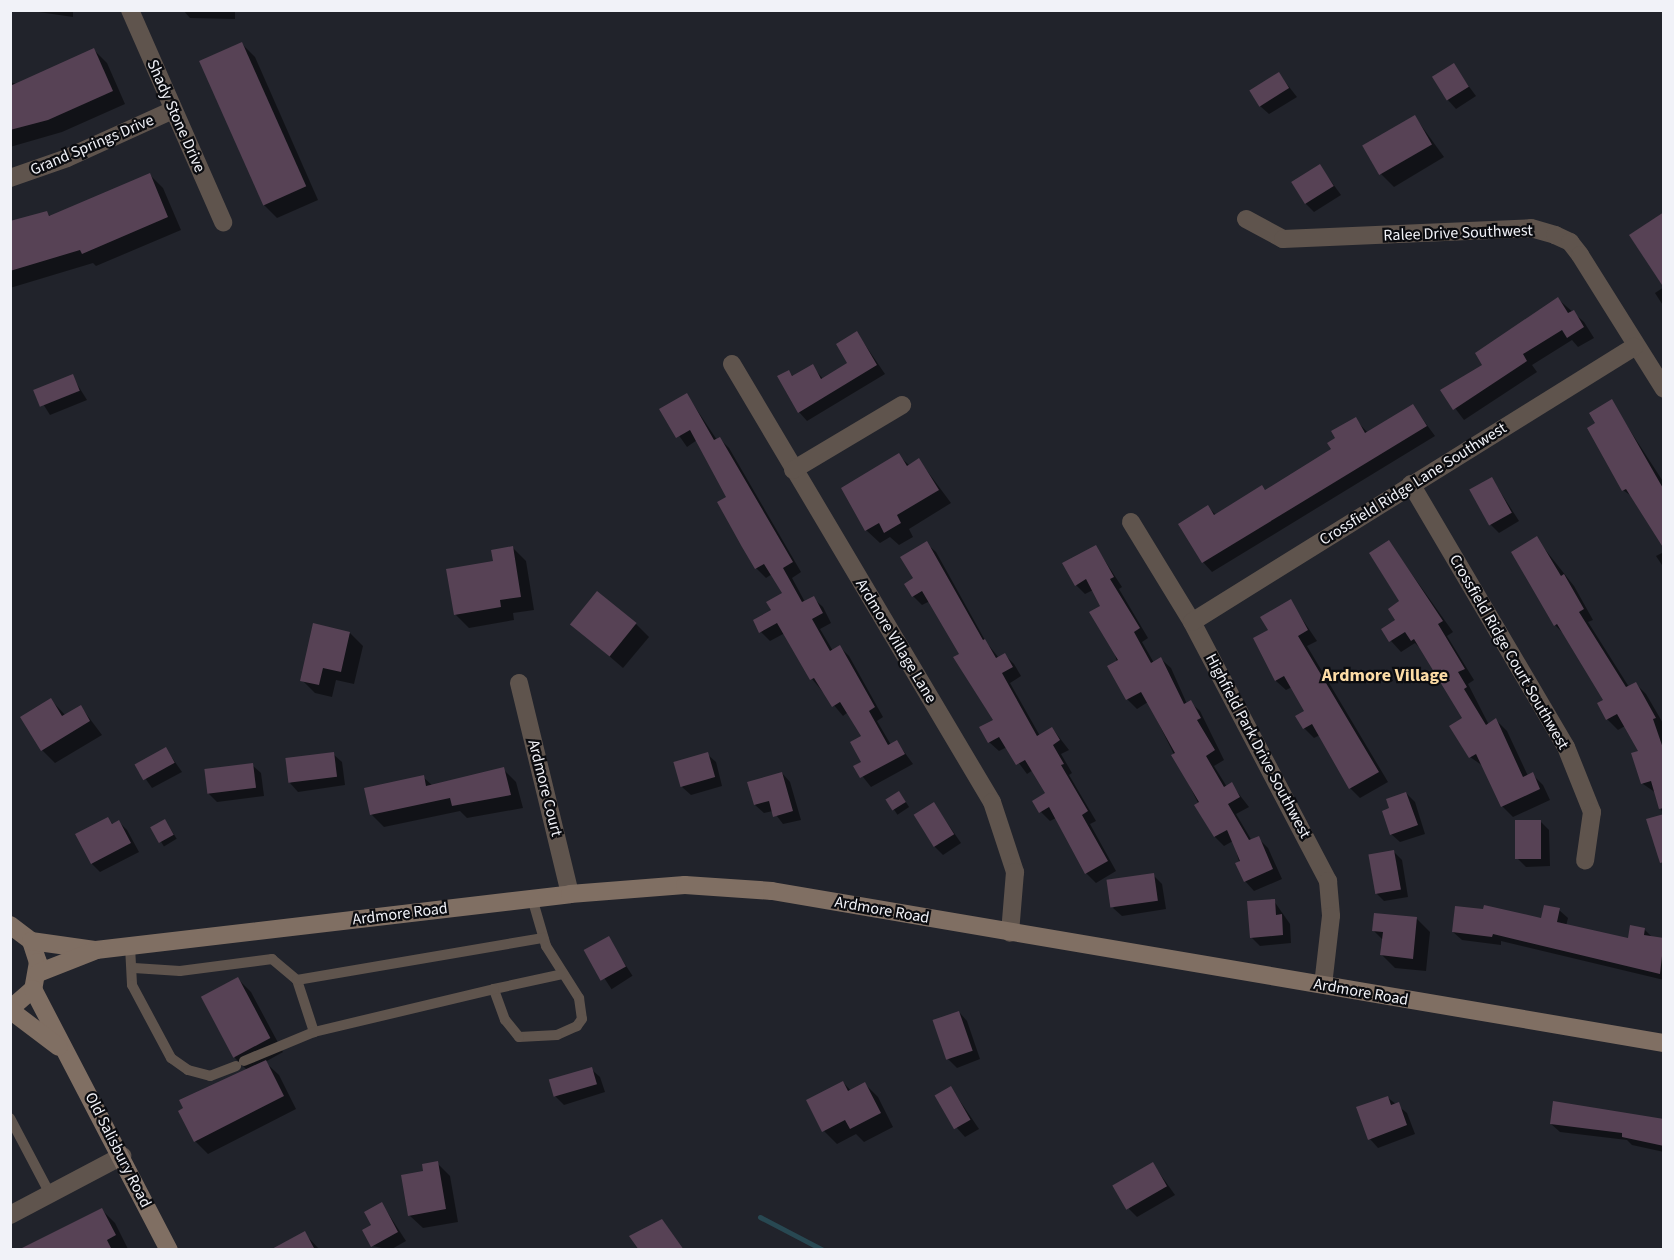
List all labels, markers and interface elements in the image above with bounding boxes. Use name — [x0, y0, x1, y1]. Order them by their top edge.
street label: Shady Stone Drive — [143, 57, 209, 175]
street label: Grand Springs Drive — [27, 110, 157, 180]
street label: Ralee Drive Southwest — [1383, 221, 1533, 245]
street label: Crossfield Ridge Lane Southwest — [1316, 418, 1510, 550]
street label: Crossfield Ridge Court Southwest — [1445, 551, 1573, 753]
street label: Ardmore Village Lane — [851, 575, 941, 707]
street label: Highfield Park Drive Southwest — [1201, 651, 1315, 841]
district label: Ardmore Village — [1322, 665, 1448, 687]
street label: Ardmore Court — [524, 738, 566, 838]
street label: Ardmore Road — [833, 892, 931, 928]
street label: Ardmore Road — [351, 899, 449, 929]
street label: Ardmore Road — [1312, 974, 1410, 1010]
street label: Old Salisbury Road — [81, 1089, 155, 1211]

